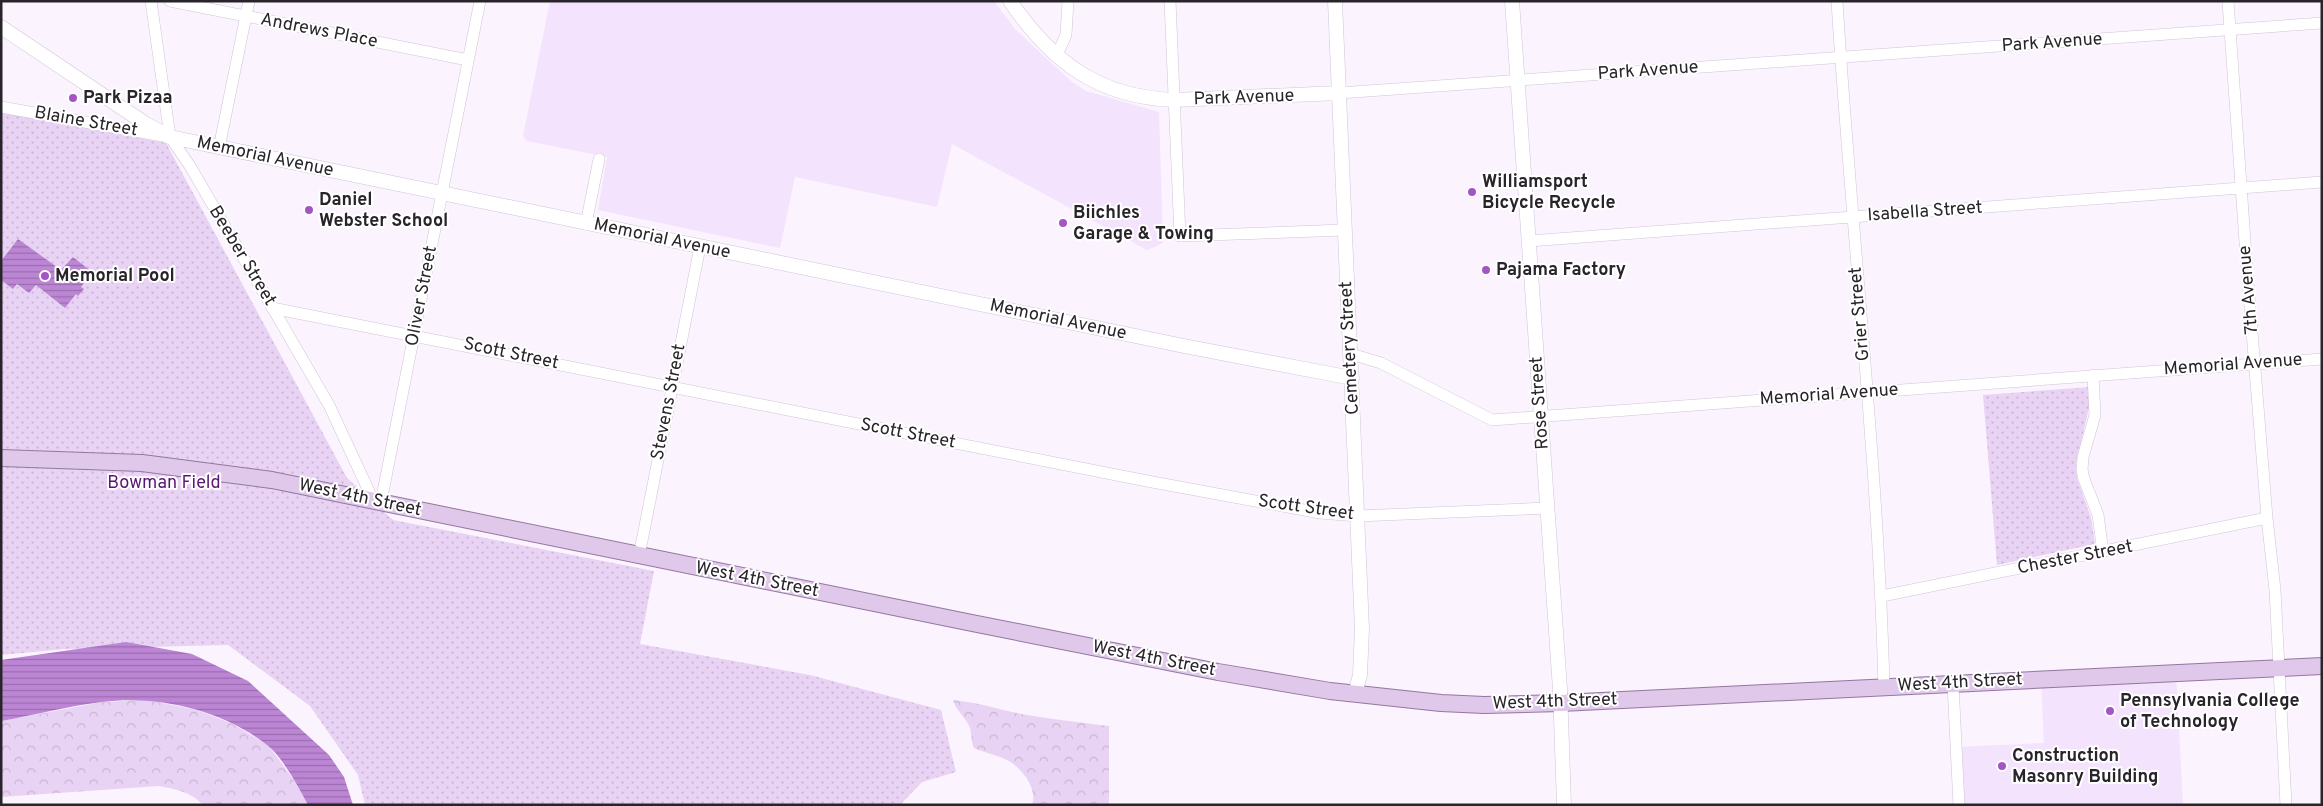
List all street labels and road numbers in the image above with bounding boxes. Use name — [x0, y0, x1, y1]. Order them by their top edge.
street label: Andrews Place — [258, 8, 380, 54]
street label: Park Avenue — [2001, 28, 2103, 58]
street label: Park Avenue — [1597, 56, 1699, 86]
street label: Park Avenue — [1193, 85, 1295, 111]
street label: Blaine Street — [33, 102, 139, 142]
street label: Memorial Avenue — [195, 131, 335, 183]
street label: Isabella Street — [1867, 197, 1983, 227]
street label: Beeber Street — [203, 202, 281, 310]
street label: Memorial Avenue — [592, 213, 732, 265]
street label: Oliver Street — [401, 244, 443, 348]
street label: 7th Avenue — [2234, 245, 2264, 335]
street label: Grier Street — [1844, 266, 1876, 362]
street label: Cemetery Street — [1335, 281, 1365, 415]
street label: Memorial Avenue — [988, 294, 1128, 346]
street label: Scott Street — [461, 333, 561, 375]
street label: Stevens Street — [646, 342, 692, 462]
street label: Memorial Avenue — [2163, 349, 2303, 381]
street label: Rose Street — [1525, 356, 1555, 450]
street label: Memorial Avenue — [1759, 379, 1899, 411]
street label: Scott Street — [858, 413, 958, 455]
street label: West 4th Street — [296, 474, 424, 522]
street label: Scott Street — [1257, 490, 1355, 526]
street label: Chester Street — [2015, 536, 2135, 580]
street label: West 4th Street — [693, 557, 821, 603]
street label: West 4th Street — [1090, 636, 1218, 682]
street label: West 4th Street — [1897, 668, 2023, 698]
street label: West 4th Street — [1492, 688, 1618, 716]

